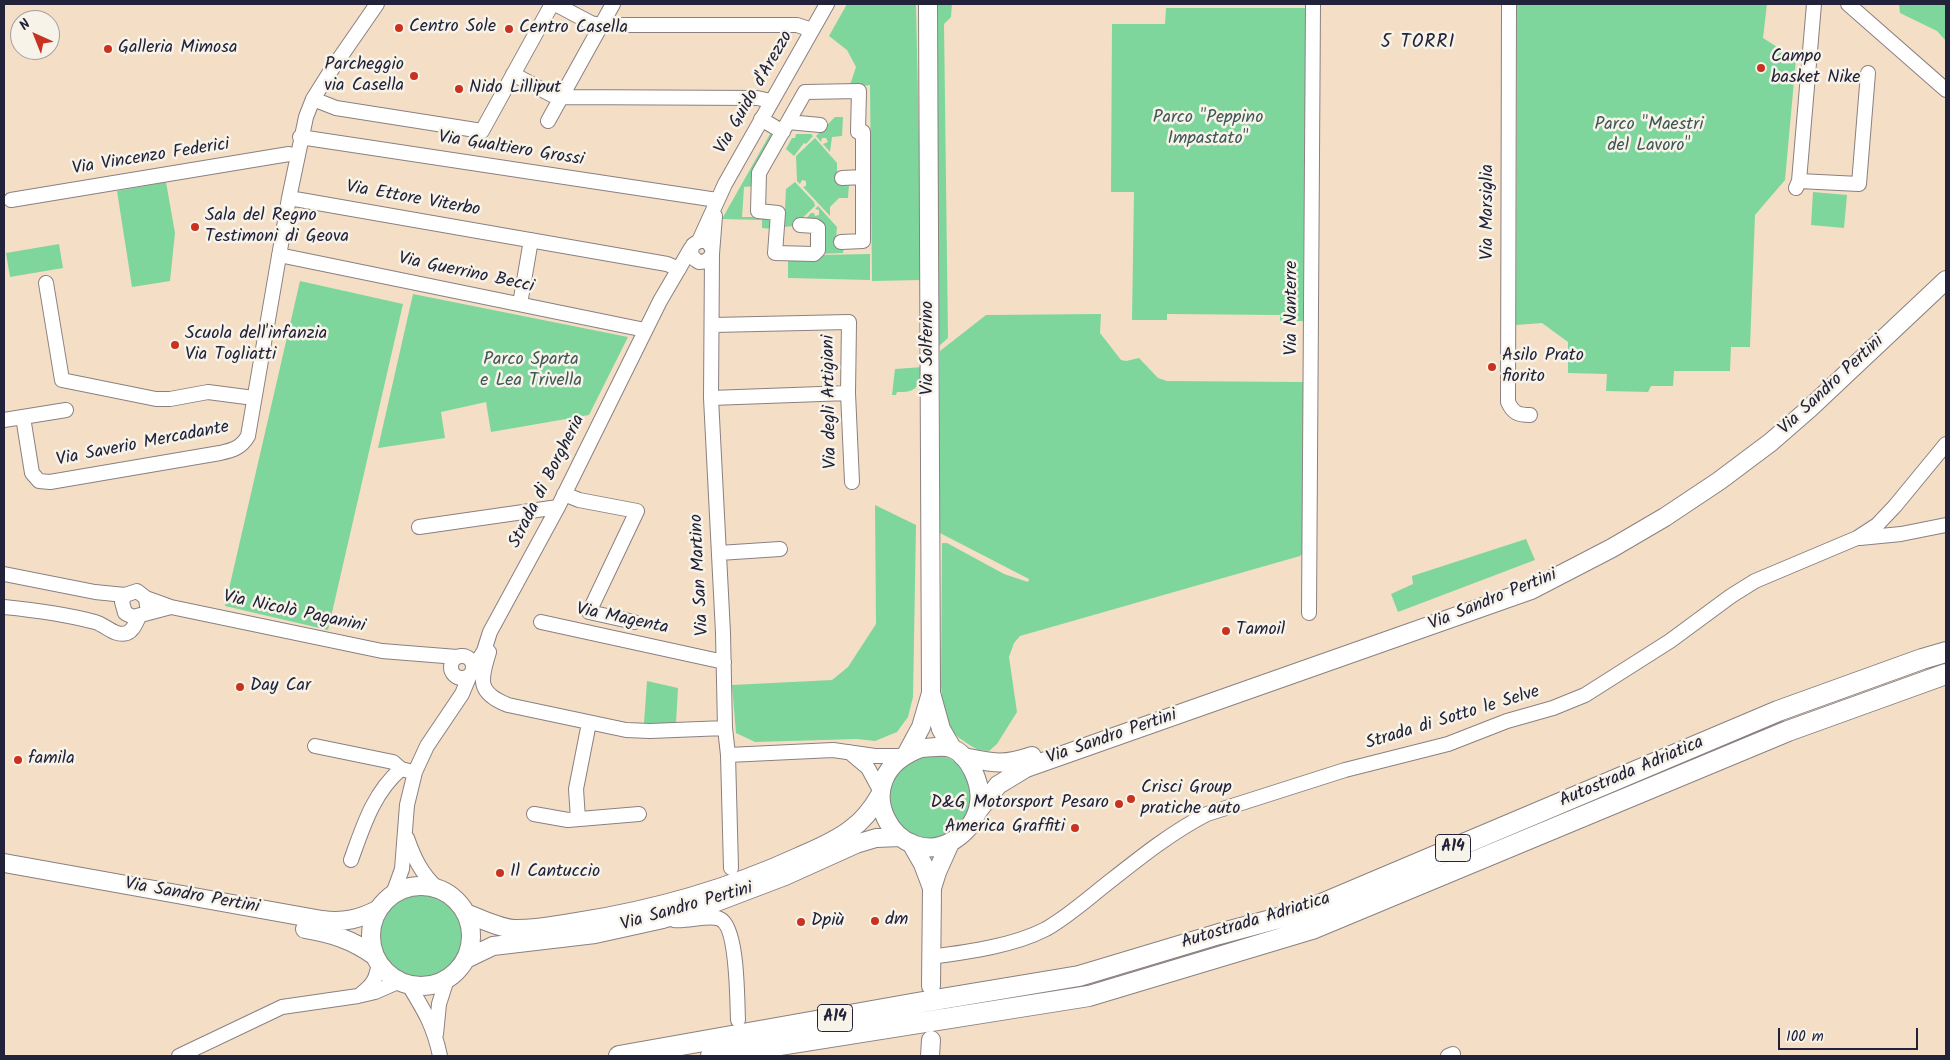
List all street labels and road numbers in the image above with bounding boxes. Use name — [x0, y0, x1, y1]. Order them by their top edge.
street label: Via Guido d'Arezzo — [711, 28, 799, 158]
street label: Via Gualtiero Grossi — [436, 128, 586, 172]
street label: Via Vincenzo Federici — [71, 135, 231, 181]
street label: Via Marsiglia — [1478, 164, 1500, 260]
street label: Via Ettore Viterbo — [344, 178, 482, 222]
street label: Via Guerrino Becci — [396, 249, 536, 299]
street label: Via Nanterre — [1282, 261, 1304, 355]
street label: Via Solferino — [918, 301, 940, 395]
street label: Via Sandro Pertini — [1775, 332, 1889, 440]
street label: Via degli Artigiani — [819, 335, 843, 469]
street label: Strada di Borgheria — [505, 412, 591, 552]
street label: Via Saverio Mercadante — [55, 418, 231, 472]
street label: Via San Martino — [687, 514, 715, 636]
street label: Via Sandro Pertini — [1426, 565, 1560, 637]
street label: Via Nicolò Paganini — [221, 587, 367, 639]
street label: Via Magenta — [574, 600, 670, 640]
street label: Strada di Sotto le Selve — [1364, 682, 1542, 756]
street label: Via Sandro Pertini — [1044, 706, 1180, 770]
street label: Autostrada Adriatica — [1557, 733, 1707, 813]
road number: A14 — [1436, 834, 1470, 861]
street label: Via Sandro Pertini — [123, 875, 261, 919]
street label: Via Sandro Pertini — [618, 879, 756, 937]
street label: Autostrada Adriatica — [1179, 889, 1333, 955]
road number: A14 — [818, 1004, 852, 1032]

